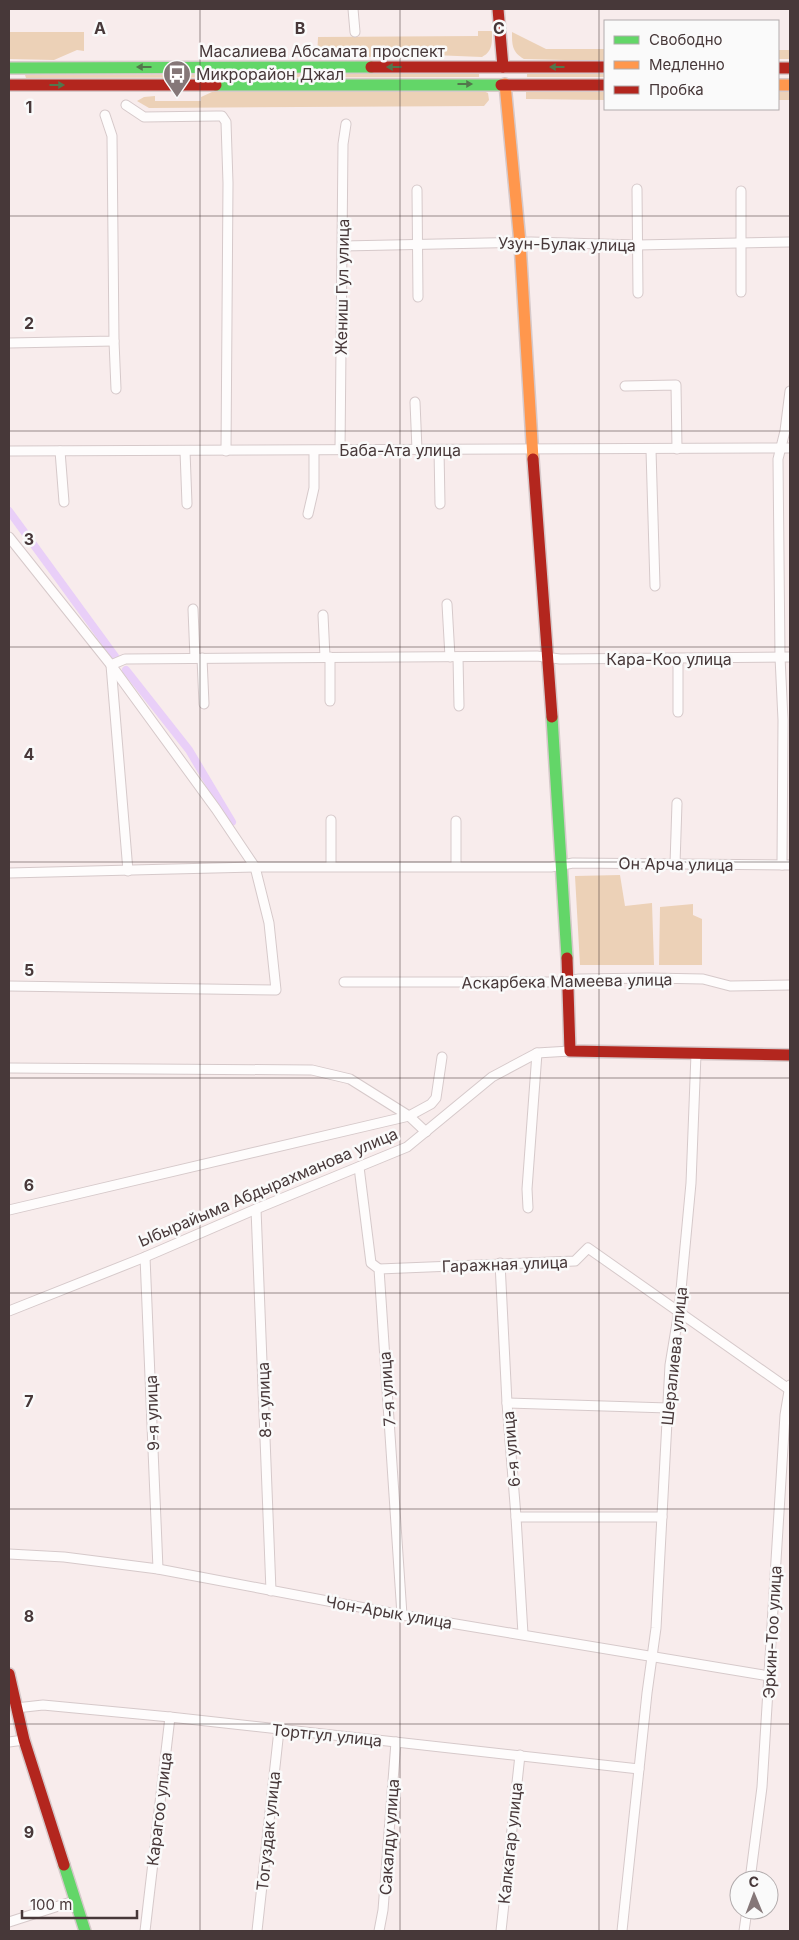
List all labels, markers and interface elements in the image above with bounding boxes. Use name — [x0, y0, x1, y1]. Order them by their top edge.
text: A — [94, 18, 106, 38]
text: B — [295, 18, 305, 38]
text: C — [493, 18, 505, 38]
legend — [604, 20, 779, 110]
text: Свободно — [649, 30, 723, 49]
street label: Масалиева Абсамата проспект — [199, 41, 446, 61]
text: Медленно — [649, 55, 725, 74]
bus stop icon: Микрорайон Джал — [162, 59, 192, 98]
one-way arrow — [136, 63, 152, 71]
one-way arrow — [386, 63, 402, 71]
one-way arrow — [548, 63, 564, 71]
place label: Микрорайон Джал — [196, 64, 344, 84]
one-way arrow — [457, 80, 473, 88]
text: Пробка — [649, 80, 704, 99]
one-way arrow — [50, 81, 66, 89]
text: 1 — [26, 97, 32, 117]
street label: Жениш Гул улица — [331, 219, 353, 355]
street label: Узун-Булак улица — [498, 233, 636, 255]
text: 2 — [24, 313, 34, 333]
street label: Баба-Ата улица — [339, 440, 461, 460]
text: 3 — [24, 529, 34, 549]
street label: Кара-Коо улица — [606, 649, 732, 669]
text: 4 — [24, 744, 35, 764]
street label: Он Арча улица — [618, 853, 734, 875]
text: 5 — [24, 960, 34, 980]
street label: Аскарбека Мамеева улица — [461, 969, 673, 993]
street label: Ыбырайыма Абдырахманова улица — [135, 1123, 401, 1251]
text: 6 — [24, 1175, 34, 1195]
street label: Гаражная улица — [442, 1252, 568, 1276]
street label: Шералиева улица — [657, 1286, 691, 1426]
street label: 7-я улица — [374, 1351, 400, 1427]
street label: 8-я улица — [253, 1362, 275, 1438]
street label: 9-я улица — [141, 1375, 163, 1451]
text: 7 — [24, 1391, 34, 1411]
street label: 6-я улица — [498, 1410, 524, 1488]
street label: Эркин-Тоо улица — [759, 1565, 785, 1699]
street label: Чон-Арык улица — [324, 1591, 454, 1633]
text: 8 — [24, 1606, 34, 1626]
street label: Тортгул улица — [271, 1719, 383, 1751]
street label: Карагоо улица — [142, 1751, 176, 1867]
street label: Тогуздак улица — [252, 1770, 284, 1892]
street label: Сакалду улица — [375, 1778, 403, 1896]
street label: Калкагар улица — [494, 1781, 526, 1905]
text: 9 — [24, 1822, 34, 1842]
north arrow — [729, 1870, 779, 1920]
text: С — [748, 1873, 759, 1890]
scale bar — [22, 1888, 138, 1920]
text: 100 m — [30, 1895, 72, 1914]

